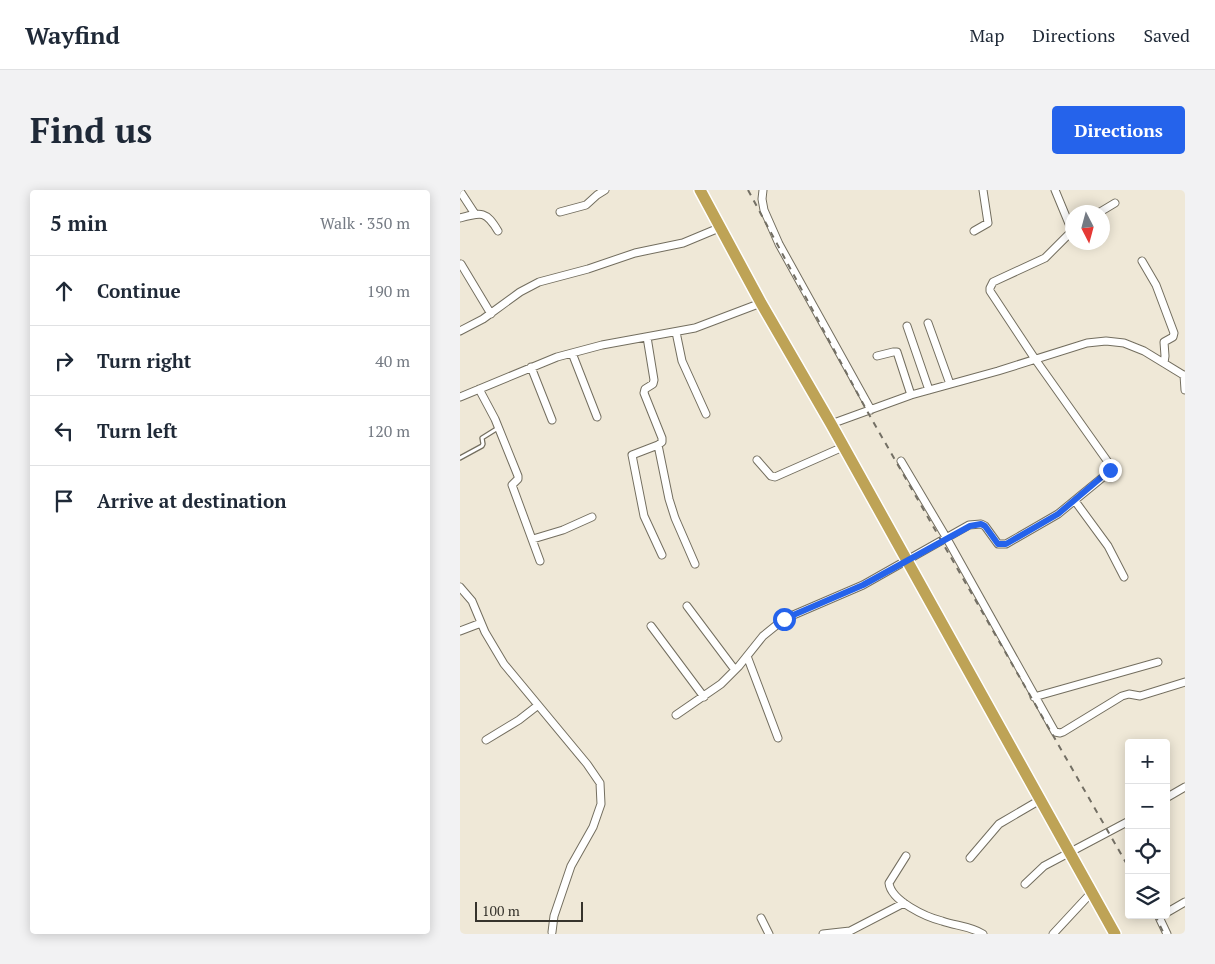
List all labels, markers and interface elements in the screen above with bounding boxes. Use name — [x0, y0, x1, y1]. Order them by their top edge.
text: Wayfind — [25, 19, 120, 51]
text: Map — [969, 23, 1004, 47]
text: Directions — [1032, 23, 1115, 47]
text: Saved — [1143, 23, 1190, 47]
button: Directions — [1052, 106, 1185, 154]
text: Find us — [30, 107, 152, 153]
north arrow — [1065, 205, 1110, 250]
text: 5 min — [50, 209, 107, 237]
text: Walk · 350 m — [320, 212, 410, 234]
icon: ahead — [50, 277, 78, 305]
text: Continue — [97, 278, 181, 303]
text: 190 m — [367, 280, 410, 302]
icon: right — [50, 347, 78, 375]
text: Turn right — [97, 348, 191, 373]
text: 40 m — [375, 350, 410, 372]
icon: left — [50, 417, 78, 445]
text: Turn left — [97, 418, 178, 443]
text: 120 m — [367, 420, 410, 442]
route end — [1099, 459, 1122, 482]
icon: arrive — [50, 487, 78, 515]
text: Arrive at destination — [97, 488, 286, 513]
route start — [773, 608, 796, 631]
map controls — [1125, 739, 1170, 919]
button: + — [1125, 739, 1170, 784]
button: − — [1125, 784, 1170, 829]
button: locate — [1125, 829, 1170, 874]
button: layers — [1125, 874, 1170, 919]
scale bar — [475, 899, 582, 922]
text: 100 m — [482, 901, 520, 920]

